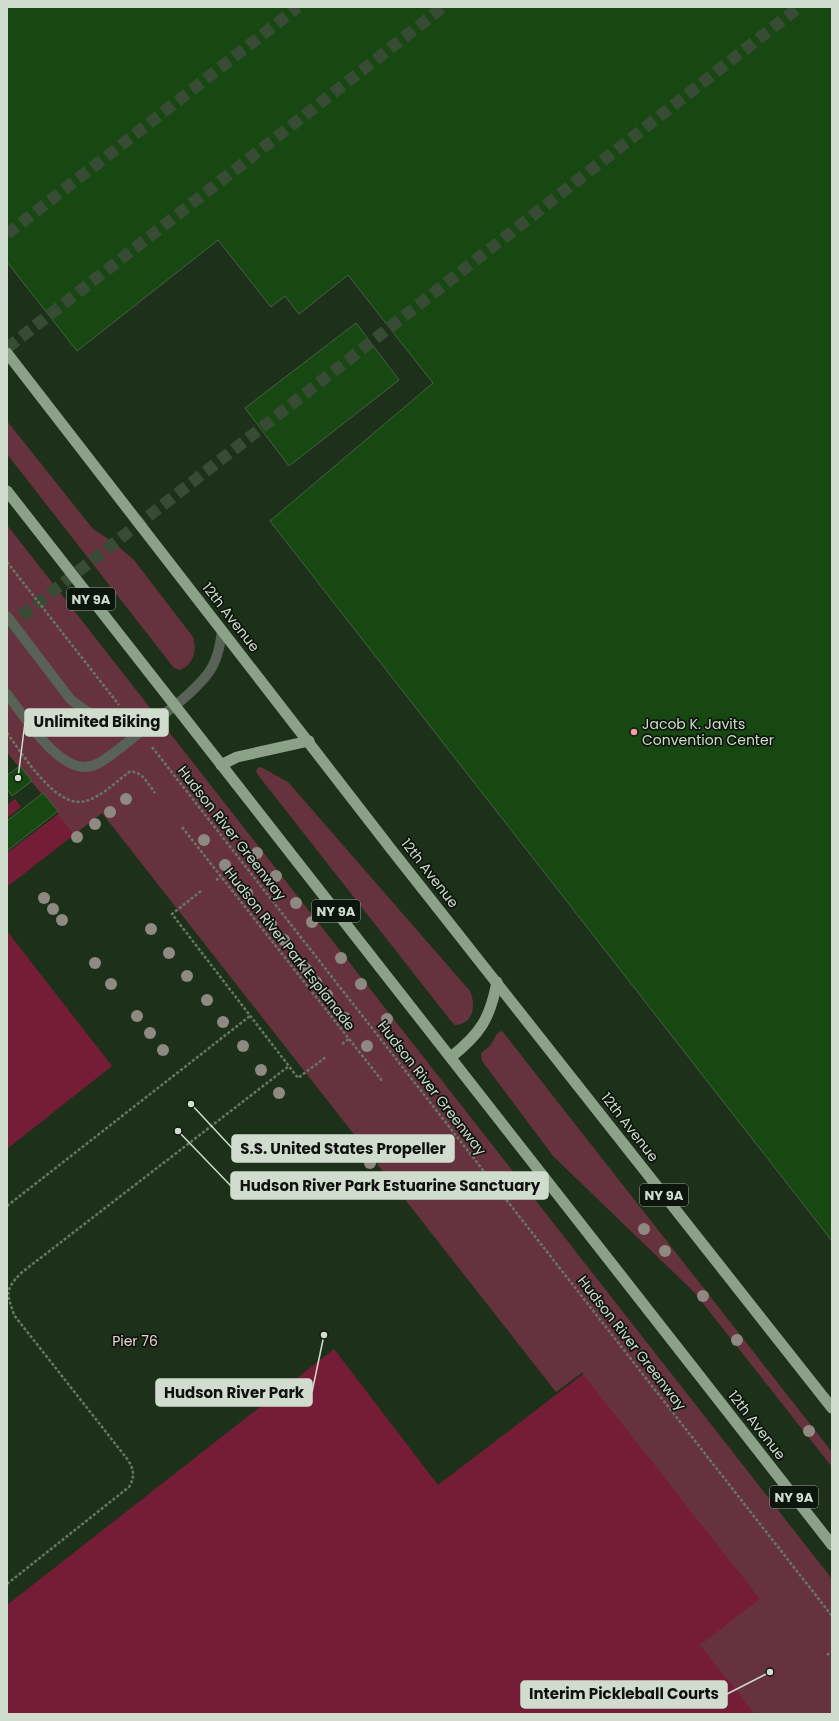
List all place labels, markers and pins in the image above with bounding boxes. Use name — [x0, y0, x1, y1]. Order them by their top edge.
callout: Unlimited Biking — [25, 709, 168, 736]
place label: Jacob K. Javits Convention Center — [642, 714, 774, 750]
marker: Jacob K. Javits Convention Center — [629, 727, 639, 737]
callout: S.S. United States Propeller — [232, 1135, 454, 1162]
callout: Hudson River Park Estuarine Sanctuary — [231, 1172, 548, 1199]
callout: Hudson River Park — [156, 1379, 312, 1406]
callout: Interim Pickleball Courts — [521, 1681, 727, 1708]

